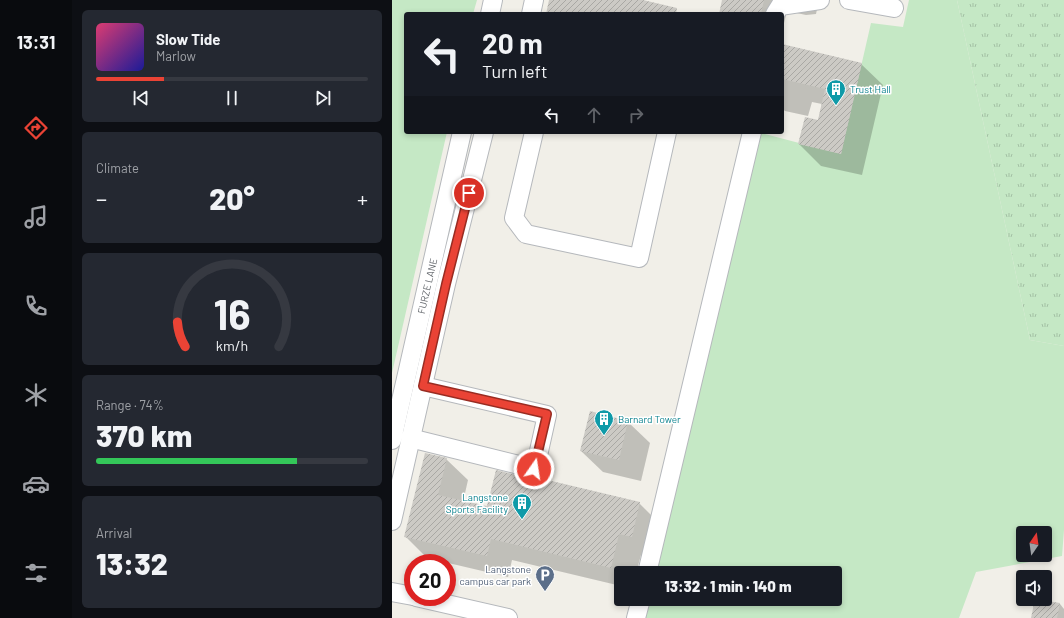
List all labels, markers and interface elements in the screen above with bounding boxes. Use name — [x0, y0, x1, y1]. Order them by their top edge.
text: 20 m — [482, 26, 543, 60]
icon: left — [416, 28, 468, 80]
text: Slow Tide — [156, 30, 220, 48]
text: 13:31 — [17, 31, 55, 53]
text: Marlow — [156, 48, 196, 64]
text: Turn left — [482, 60, 548, 82]
building icon: Trust Hall — [825, 78, 847, 106]
place label: Trust Hall — [850, 83, 891, 95]
icon: previous — [130, 87, 152, 109]
icon: pause — [221, 87, 243, 109]
icon: next — [312, 87, 334, 109]
icon: left — [541, 104, 563, 126]
icon: ahead — [583, 104, 605, 126]
icon: right — [625, 104, 647, 126]
icon: directions — [22, 114, 50, 142]
text: Climate — [96, 160, 139, 176]
pin — [452, 176, 486, 210]
text: 20° — [209, 180, 255, 216]
icon: arrive — [458, 182, 480, 204]
text: − — [96, 185, 107, 211]
text: + — [357, 185, 368, 211]
icon: music — [22, 203, 50, 231]
street label: FURZE LANE — [415, 257, 439, 315]
text: 16 — [213, 288, 251, 338]
icon: phone — [22, 292, 50, 320]
text: km/h — [216, 337, 248, 354]
icon: climate — [22, 381, 50, 409]
text: Range · 74% — [96, 397, 164, 413]
building icon: Barnard Tower — [593, 408, 615, 436]
place label: Barnard Tower — [618, 413, 681, 425]
text: 370 km — [96, 417, 192, 453]
position arrow — [513, 448, 555, 490]
icon: car — [22, 470, 50, 498]
place label: Langstone Sports Facility — [446, 491, 508, 515]
building icon: Langstone Sports Facility — [511, 492, 533, 520]
text: Arrival — [96, 525, 132, 541]
north arrow — [1016, 526, 1052, 562]
map controls — [1016, 526, 1052, 606]
text: 13:32 — [96, 545, 168, 581]
speed limit sign: 20 — [404, 554, 456, 606]
icon: filters — [22, 559, 50, 587]
place label: Langstone campus car park — [460, 563, 531, 587]
parking icon: Langstone campus car park — [534, 564, 556, 592]
button: sound — [1016, 570, 1052, 606]
text: 13:32 · 1 min · 140 m — [664, 577, 792, 595]

